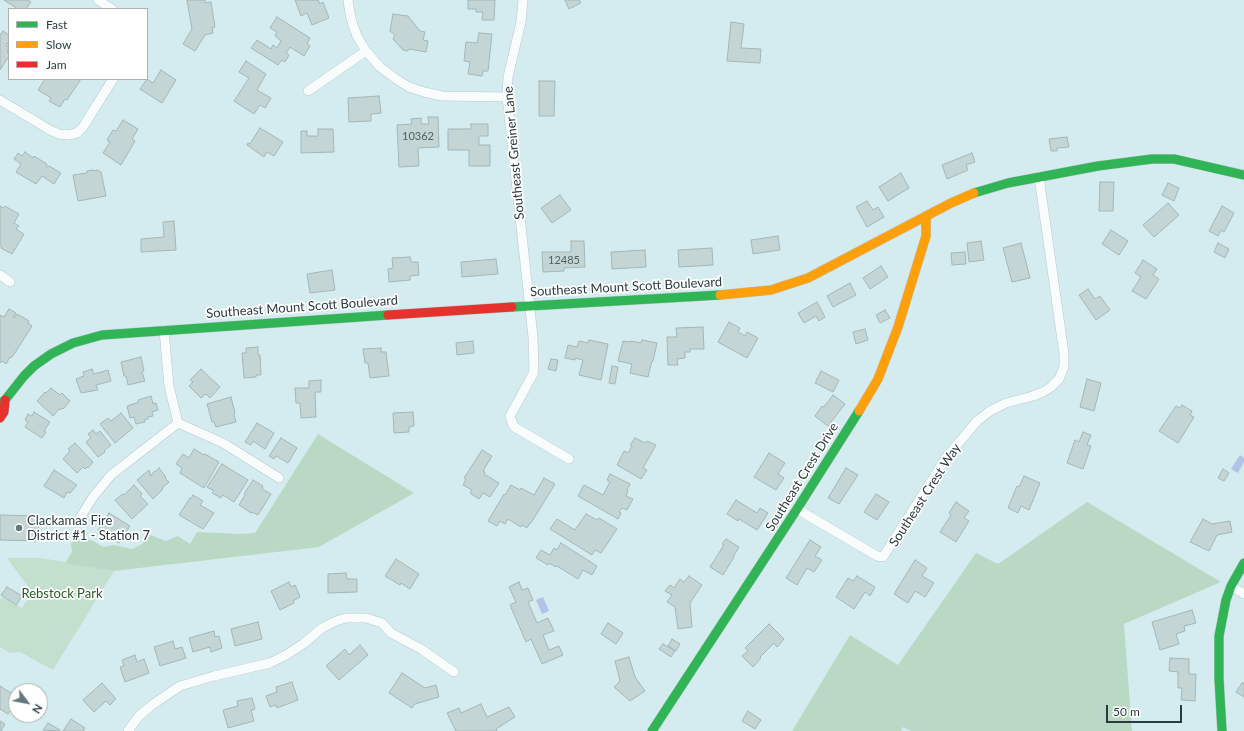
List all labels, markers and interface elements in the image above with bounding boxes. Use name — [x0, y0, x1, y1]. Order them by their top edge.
legend — [8, 8, 148, 80]
text: Fast — [46, 17, 67, 32]
text: Slow — [46, 37, 71, 52]
text: Jam — [46, 57, 67, 72]
street label: Southeast Greiner Lane — [500, 86, 528, 220]
house number: 10362 — [402, 129, 434, 143]
house number: 12485 — [548, 253, 580, 267]
street label: Southeast Mount Scott Boulevard — [530, 274, 722, 300]
street label: Southeast Mount Scott Boulevard — [206, 293, 398, 321]
street label: Southeast Crest Drive — [762, 420, 842, 534]
street label: Southeast Crest Way — [886, 441, 964, 549]
place label: Clackamas Fire District #1 - Station 7 — [27, 513, 150, 544]
marker: Clackamas Fire District #1 - Station 7 — [14, 523, 24, 533]
park label: Rebstock Park — [21, 586, 103, 602]
north arrow — [8, 683, 48, 723]
scale bar — [1108, 697, 1184, 723]
text: N — [30, 702, 46, 716]
text: 50 m — [1113, 704, 1140, 719]

